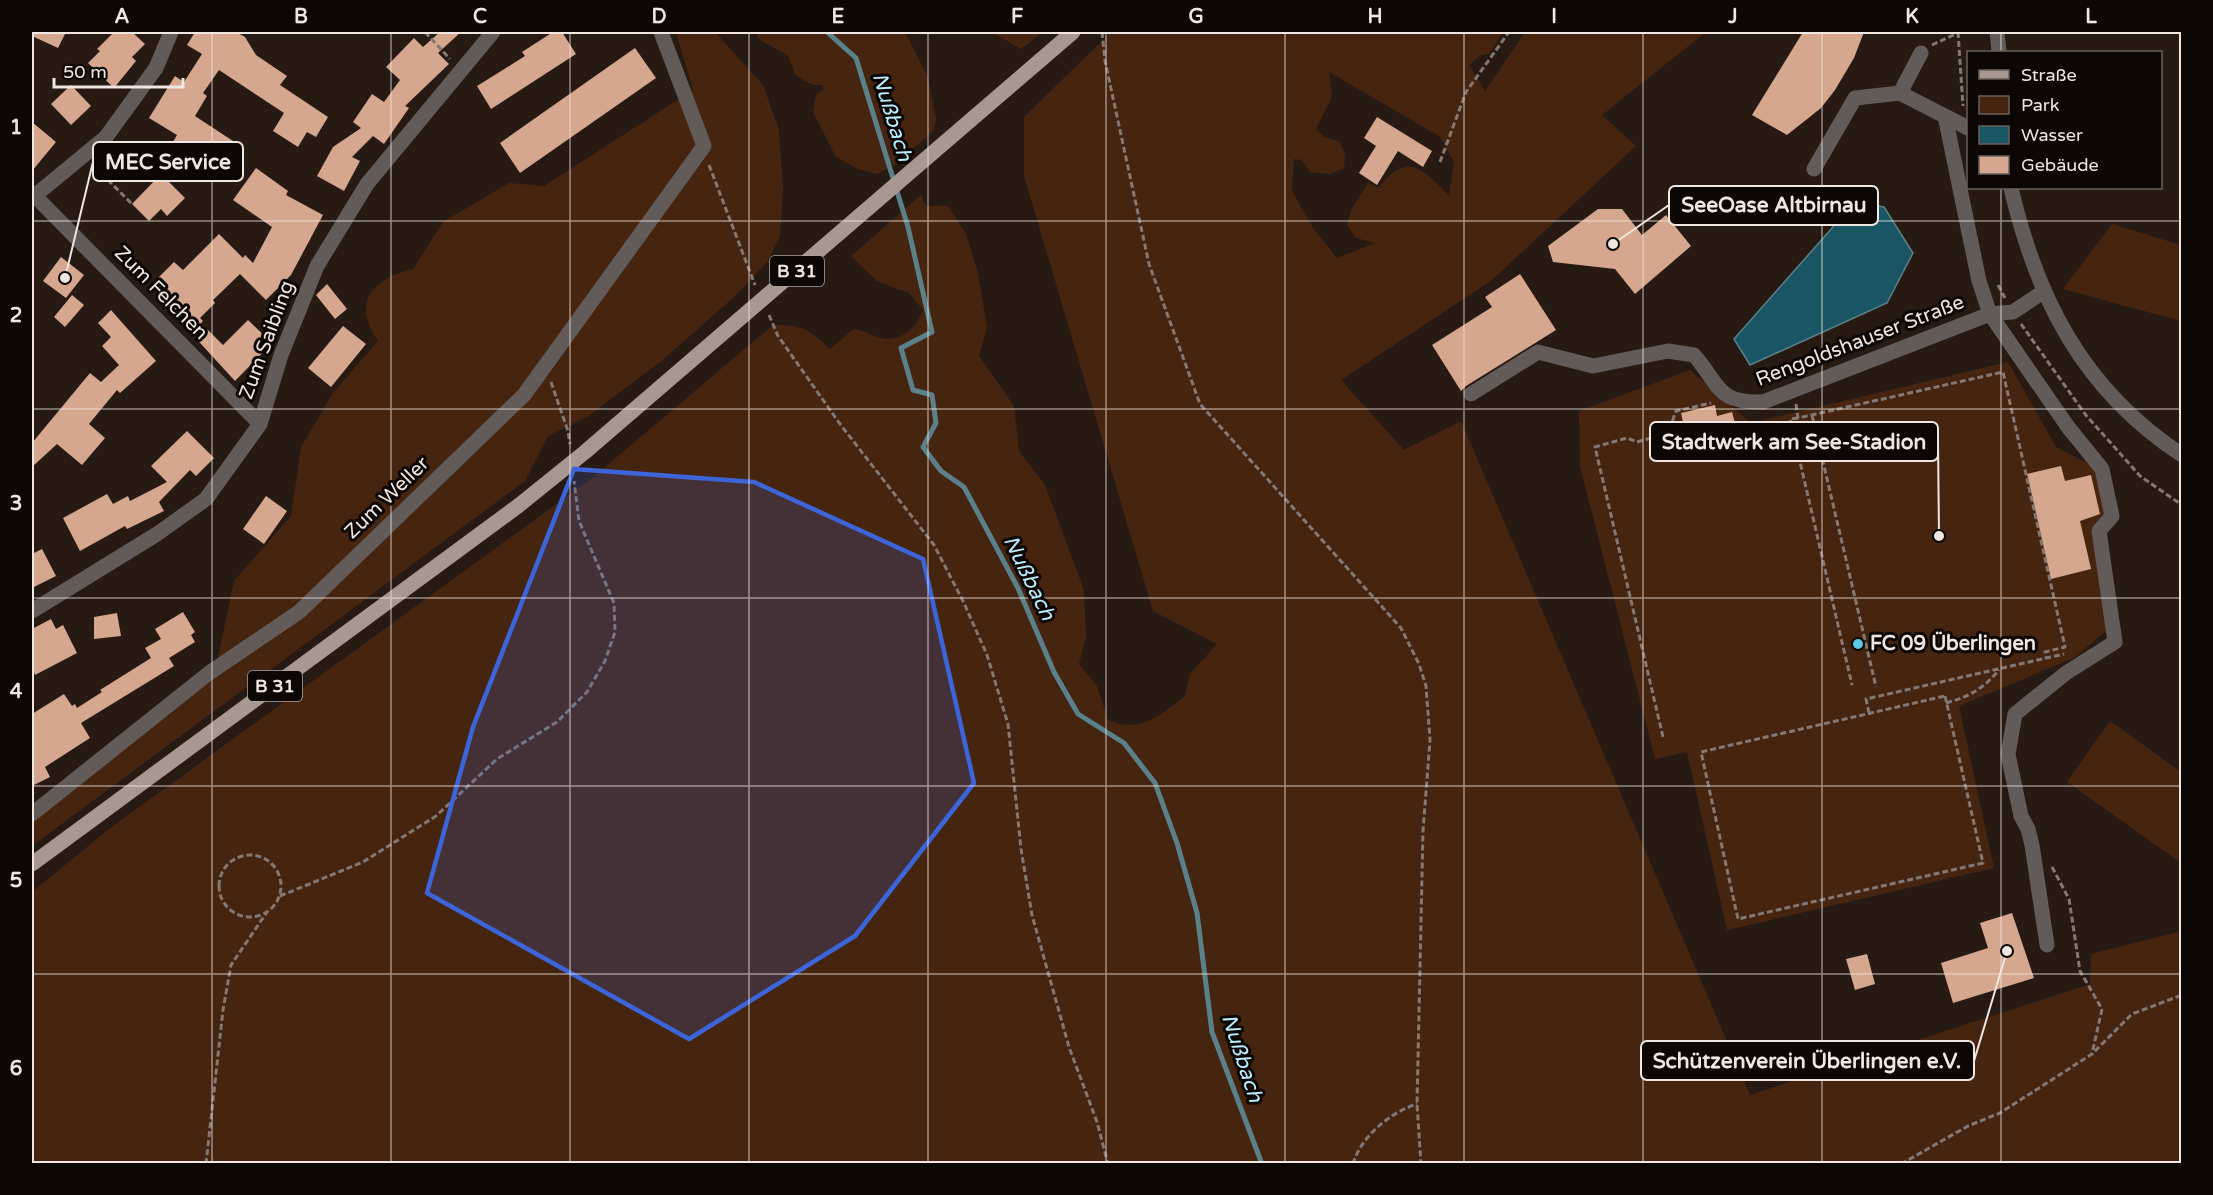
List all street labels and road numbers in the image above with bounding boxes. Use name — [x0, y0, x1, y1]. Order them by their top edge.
street label: Zum Felchen — [109, 241, 213, 345]
road number: B 31 — [770, 256, 824, 286]
street label: Zum Saibling — [234, 277, 300, 403]
street label: Rengoldshauser Straße — [1753, 290, 1967, 392]
street label: Zum Weller — [340, 452, 434, 544]
road number: B 31 — [248, 671, 302, 701]

